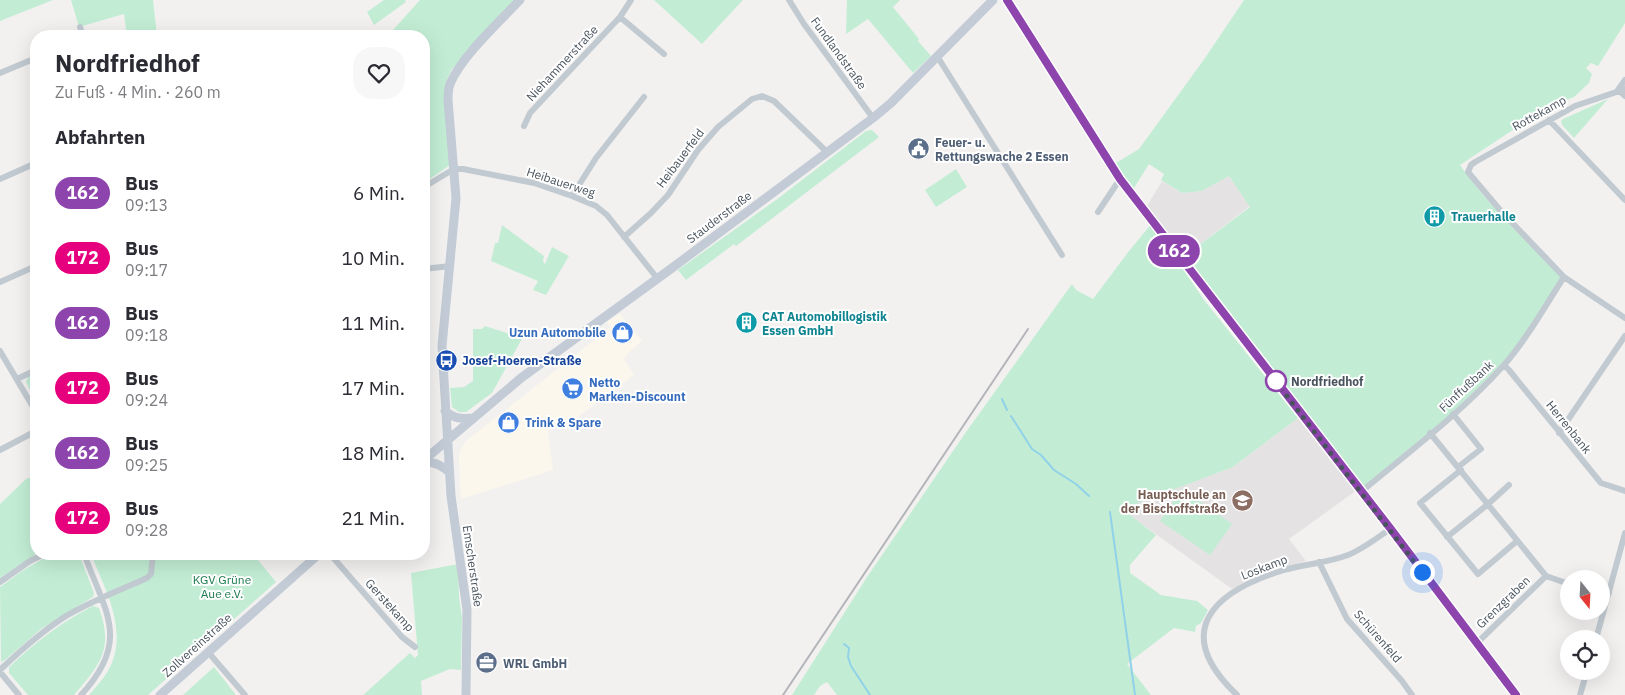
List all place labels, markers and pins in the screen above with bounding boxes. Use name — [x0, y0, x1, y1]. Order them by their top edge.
place label: Feuer- u. Rettungswache 2 Essen — [935, 135, 1069, 164]
public building icon: Feuer- u. Rettungswache 2 Essen — [907, 137, 931, 161]
building icon: Trauerhalle — [1423, 204, 1447, 228]
place label: Trauerhalle — [1451, 209, 1516, 224]
place label: CAT Automobillogistik Essen GmbH — [762, 309, 887, 338]
building icon: CAT Automobillogistik Essen GmbH — [734, 311, 758, 335]
shop icon: Uzun Automobile — [610, 320, 634, 344]
place label: Uzun Automobile — [509, 325, 606, 340]
bus stop icon: Josef-Hoeren-Straße — [434, 348, 458, 372]
place label: Josef-Hoeren-Straße — [462, 353, 582, 368]
marker: Nordfriedhof — [1265, 370, 1287, 392]
place label: Nordfriedhof — [1291, 374, 1364, 389]
place label: Netto Marken-Discount — [589, 375, 686, 404]
supermarket icon: Netto Marken-Discount — [561, 377, 585, 401]
shop icon: Trink & Spare — [497, 410, 521, 434]
place label: Trink & Spare — [525, 415, 602, 430]
place label: Hauptschule an der Bischoffstraße — [1121, 487, 1226, 516]
school or university icon: Hauptschule an der Bischoffstraße — [1230, 489, 1254, 513]
office icon: WRL GmbH — [475, 651, 499, 675]
place label: WRL GmbH — [503, 656, 567, 671]

